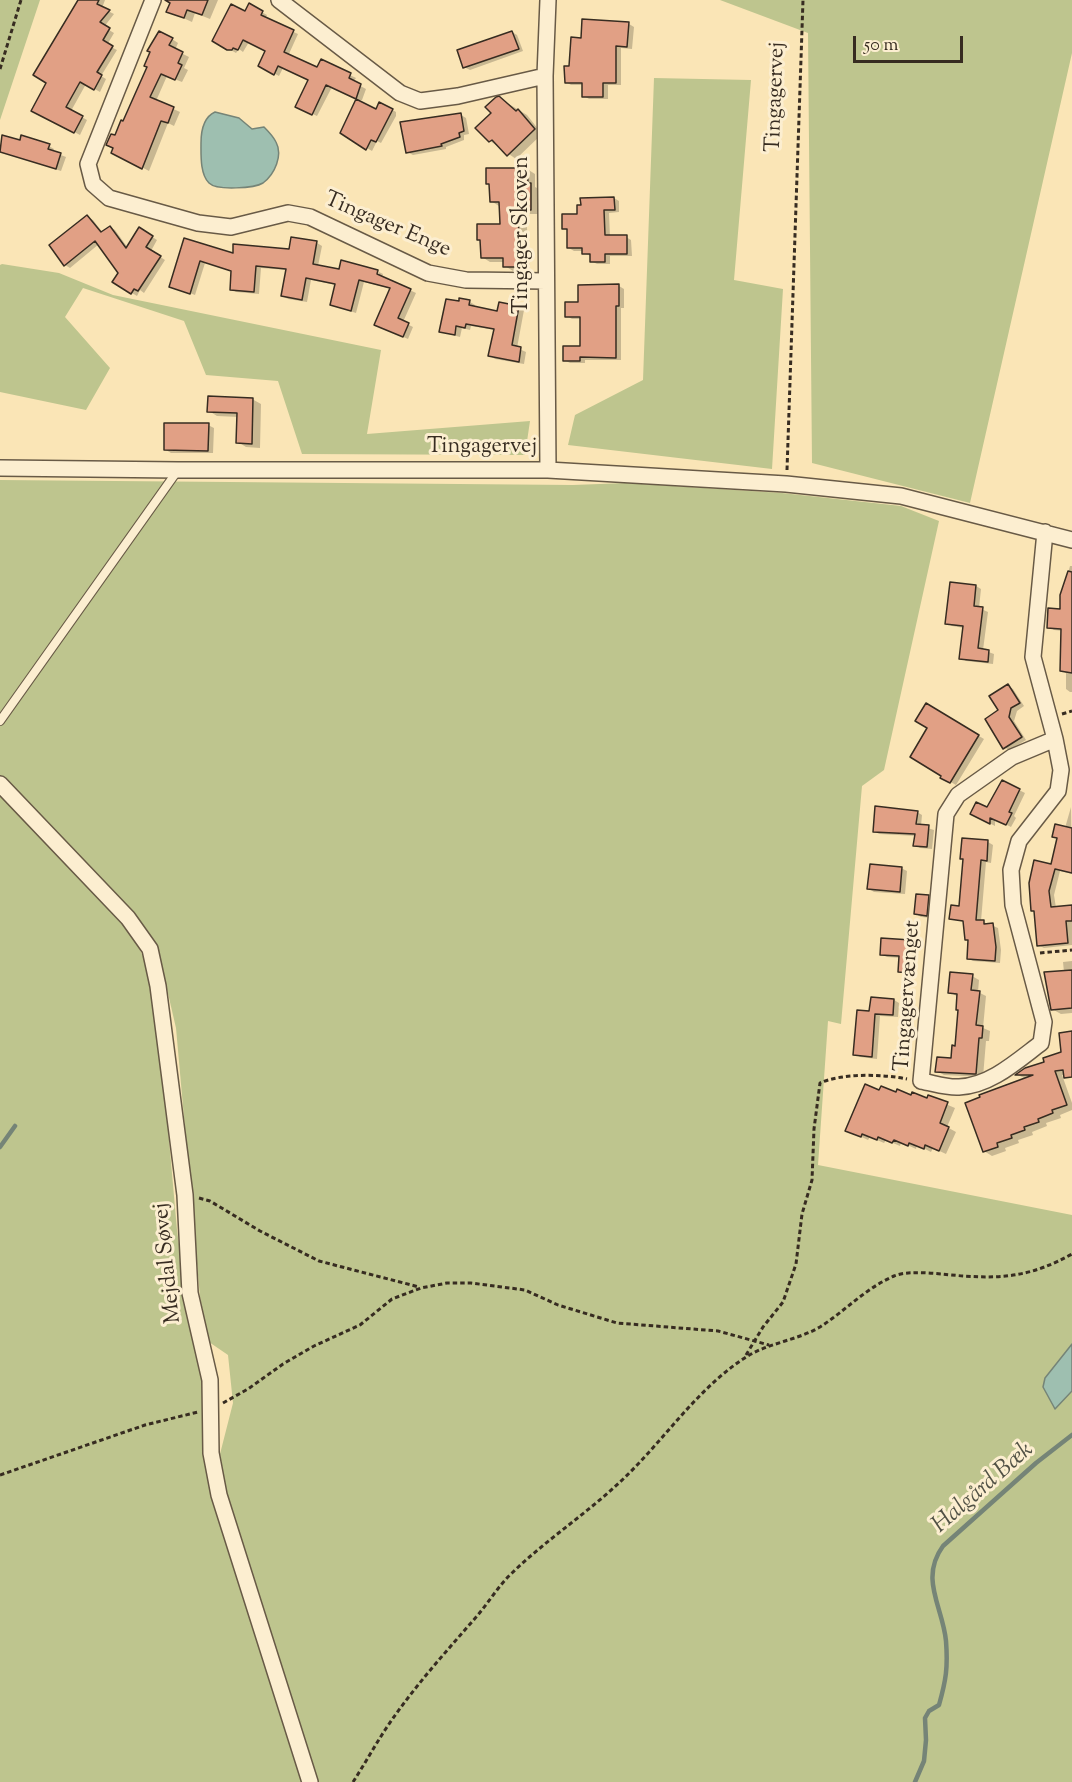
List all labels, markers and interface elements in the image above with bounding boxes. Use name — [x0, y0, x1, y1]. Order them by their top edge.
scale bar — [856, 24, 966, 62]
text: 50 m — [864, 33, 898, 59]
street label: Tingagervej — [762, 41, 792, 153]
street label: Tingager Skoven — [510, 156, 536, 314]
street label: Tingager Enge — [320, 188, 454, 264]
street label: Tingagervej — [427, 435, 537, 461]
street label: Tingagervænget — [891, 919, 927, 1073]
street label: Mejdal Søvej — [150, 1201, 188, 1325]
water label: Halgård Bæk — [927, 1437, 1041, 1541]

